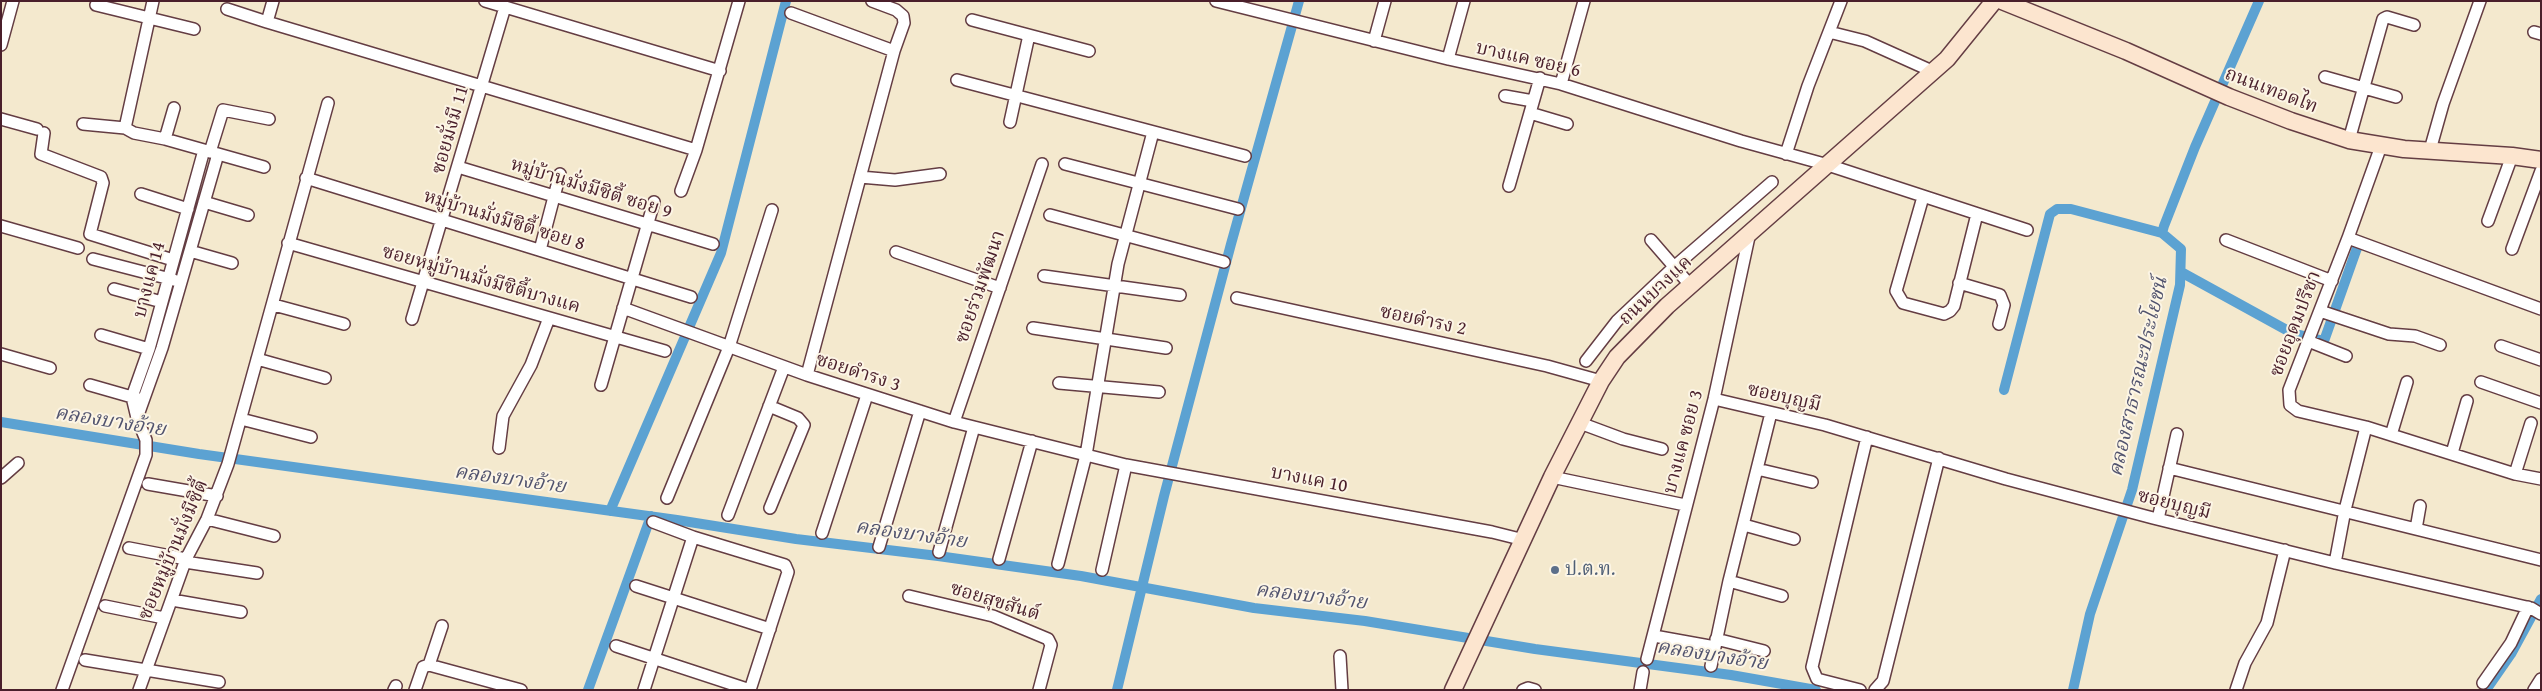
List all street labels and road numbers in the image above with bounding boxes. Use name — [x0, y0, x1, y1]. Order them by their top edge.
street label: บางแค ซอย 6 — [1474, 37, 1582, 83]
street label: ถนนเทอดไท — [2221, 63, 2321, 119]
street label: ซอยมั่งมี 11 — [428, 83, 474, 177]
street label: หมู่บ้านมั่งมีซิตี้ ซอย 9 — [508, 154, 674, 224]
street label: หมู่บ้านมั่งมีซิตี้ ซอย 8 — [421, 186, 587, 256]
street label: ซอยร่วมพัฒนา — [951, 228, 1011, 346]
street label: บางแค 14 — [129, 240, 171, 320]
street label: ซอยหมู่บ้านมั่งมีซิตี้บางแค — [379, 241, 583, 319]
street label: ถนนบางแค — [1615, 251, 1697, 331]
street label: ซอยอุดมปรีชา — [2265, 268, 2327, 380]
street label: ซอยดำรง 2 — [1378, 301, 1468, 341]
street label: ซอยดำรง 3 — [813, 349, 903, 397]
street label: ซอยบุญมี — [1745, 378, 1823, 418]
street label: บางแค ซอย 3 — [1659, 388, 1709, 496]
street label: บางแค 10 — [1269, 461, 1349, 499]
street label: ซอยหมู่บ้านมั่งมีซิตี้ — [134, 476, 214, 624]
street label: ซอยบุญมี — [2135, 485, 2213, 525]
street label: ซอยสุขสันต์ — [947, 578, 1043, 626]

